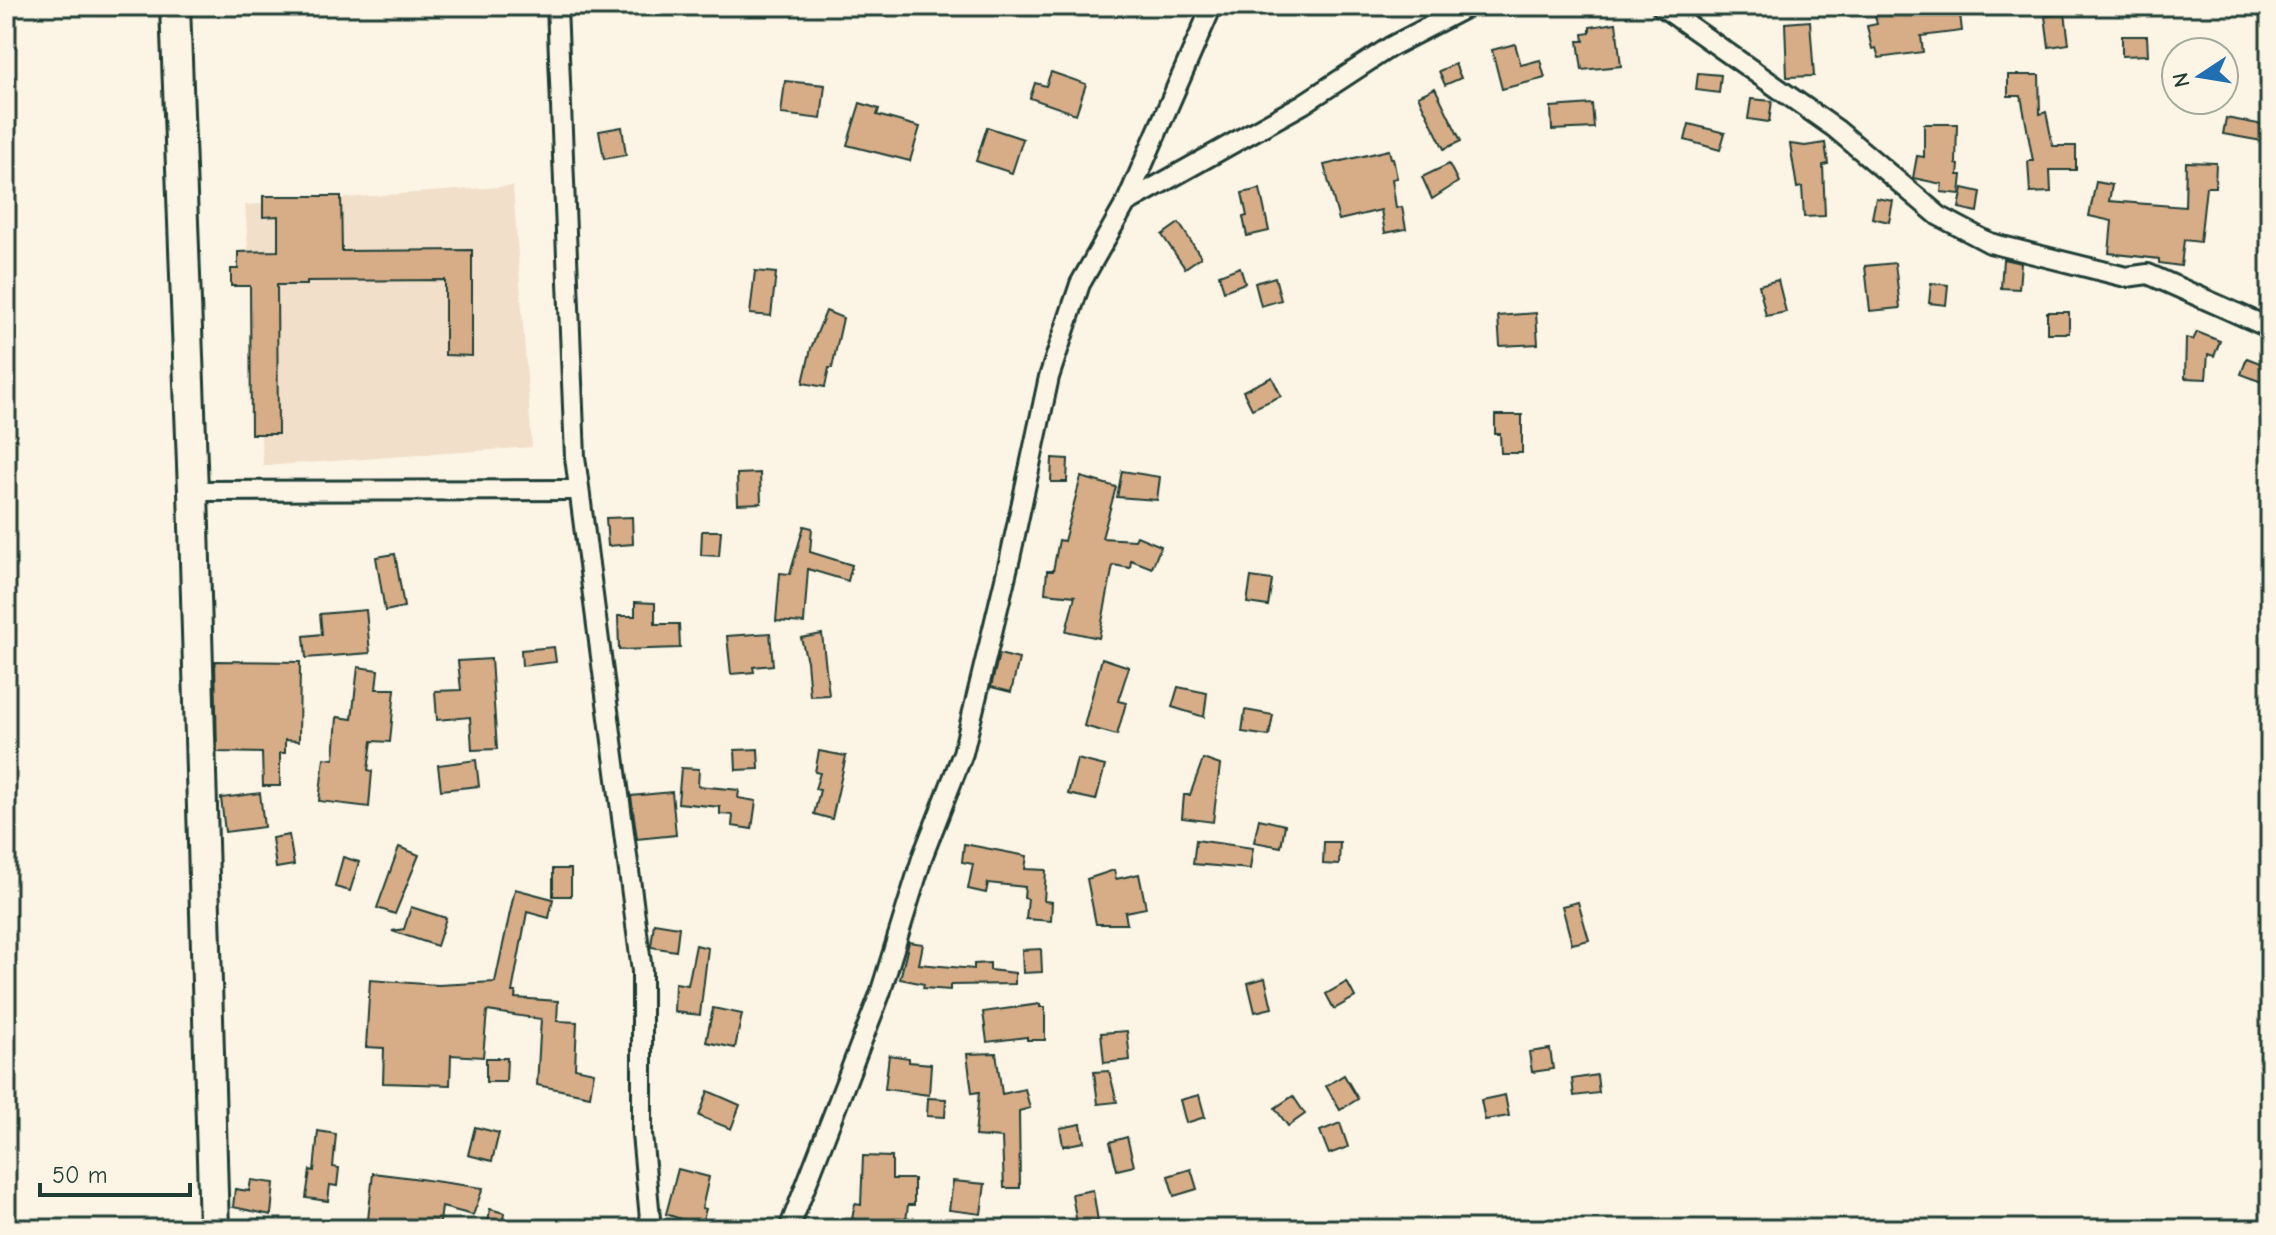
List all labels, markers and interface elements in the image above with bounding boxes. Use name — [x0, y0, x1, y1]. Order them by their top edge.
north arrow — [2160, 36, 2240, 116]
text: N — [2167, 70, 2196, 90]
scale bar — [40, 1147, 190, 1197]
text: 50 m — [52, 1161, 108, 1189]

